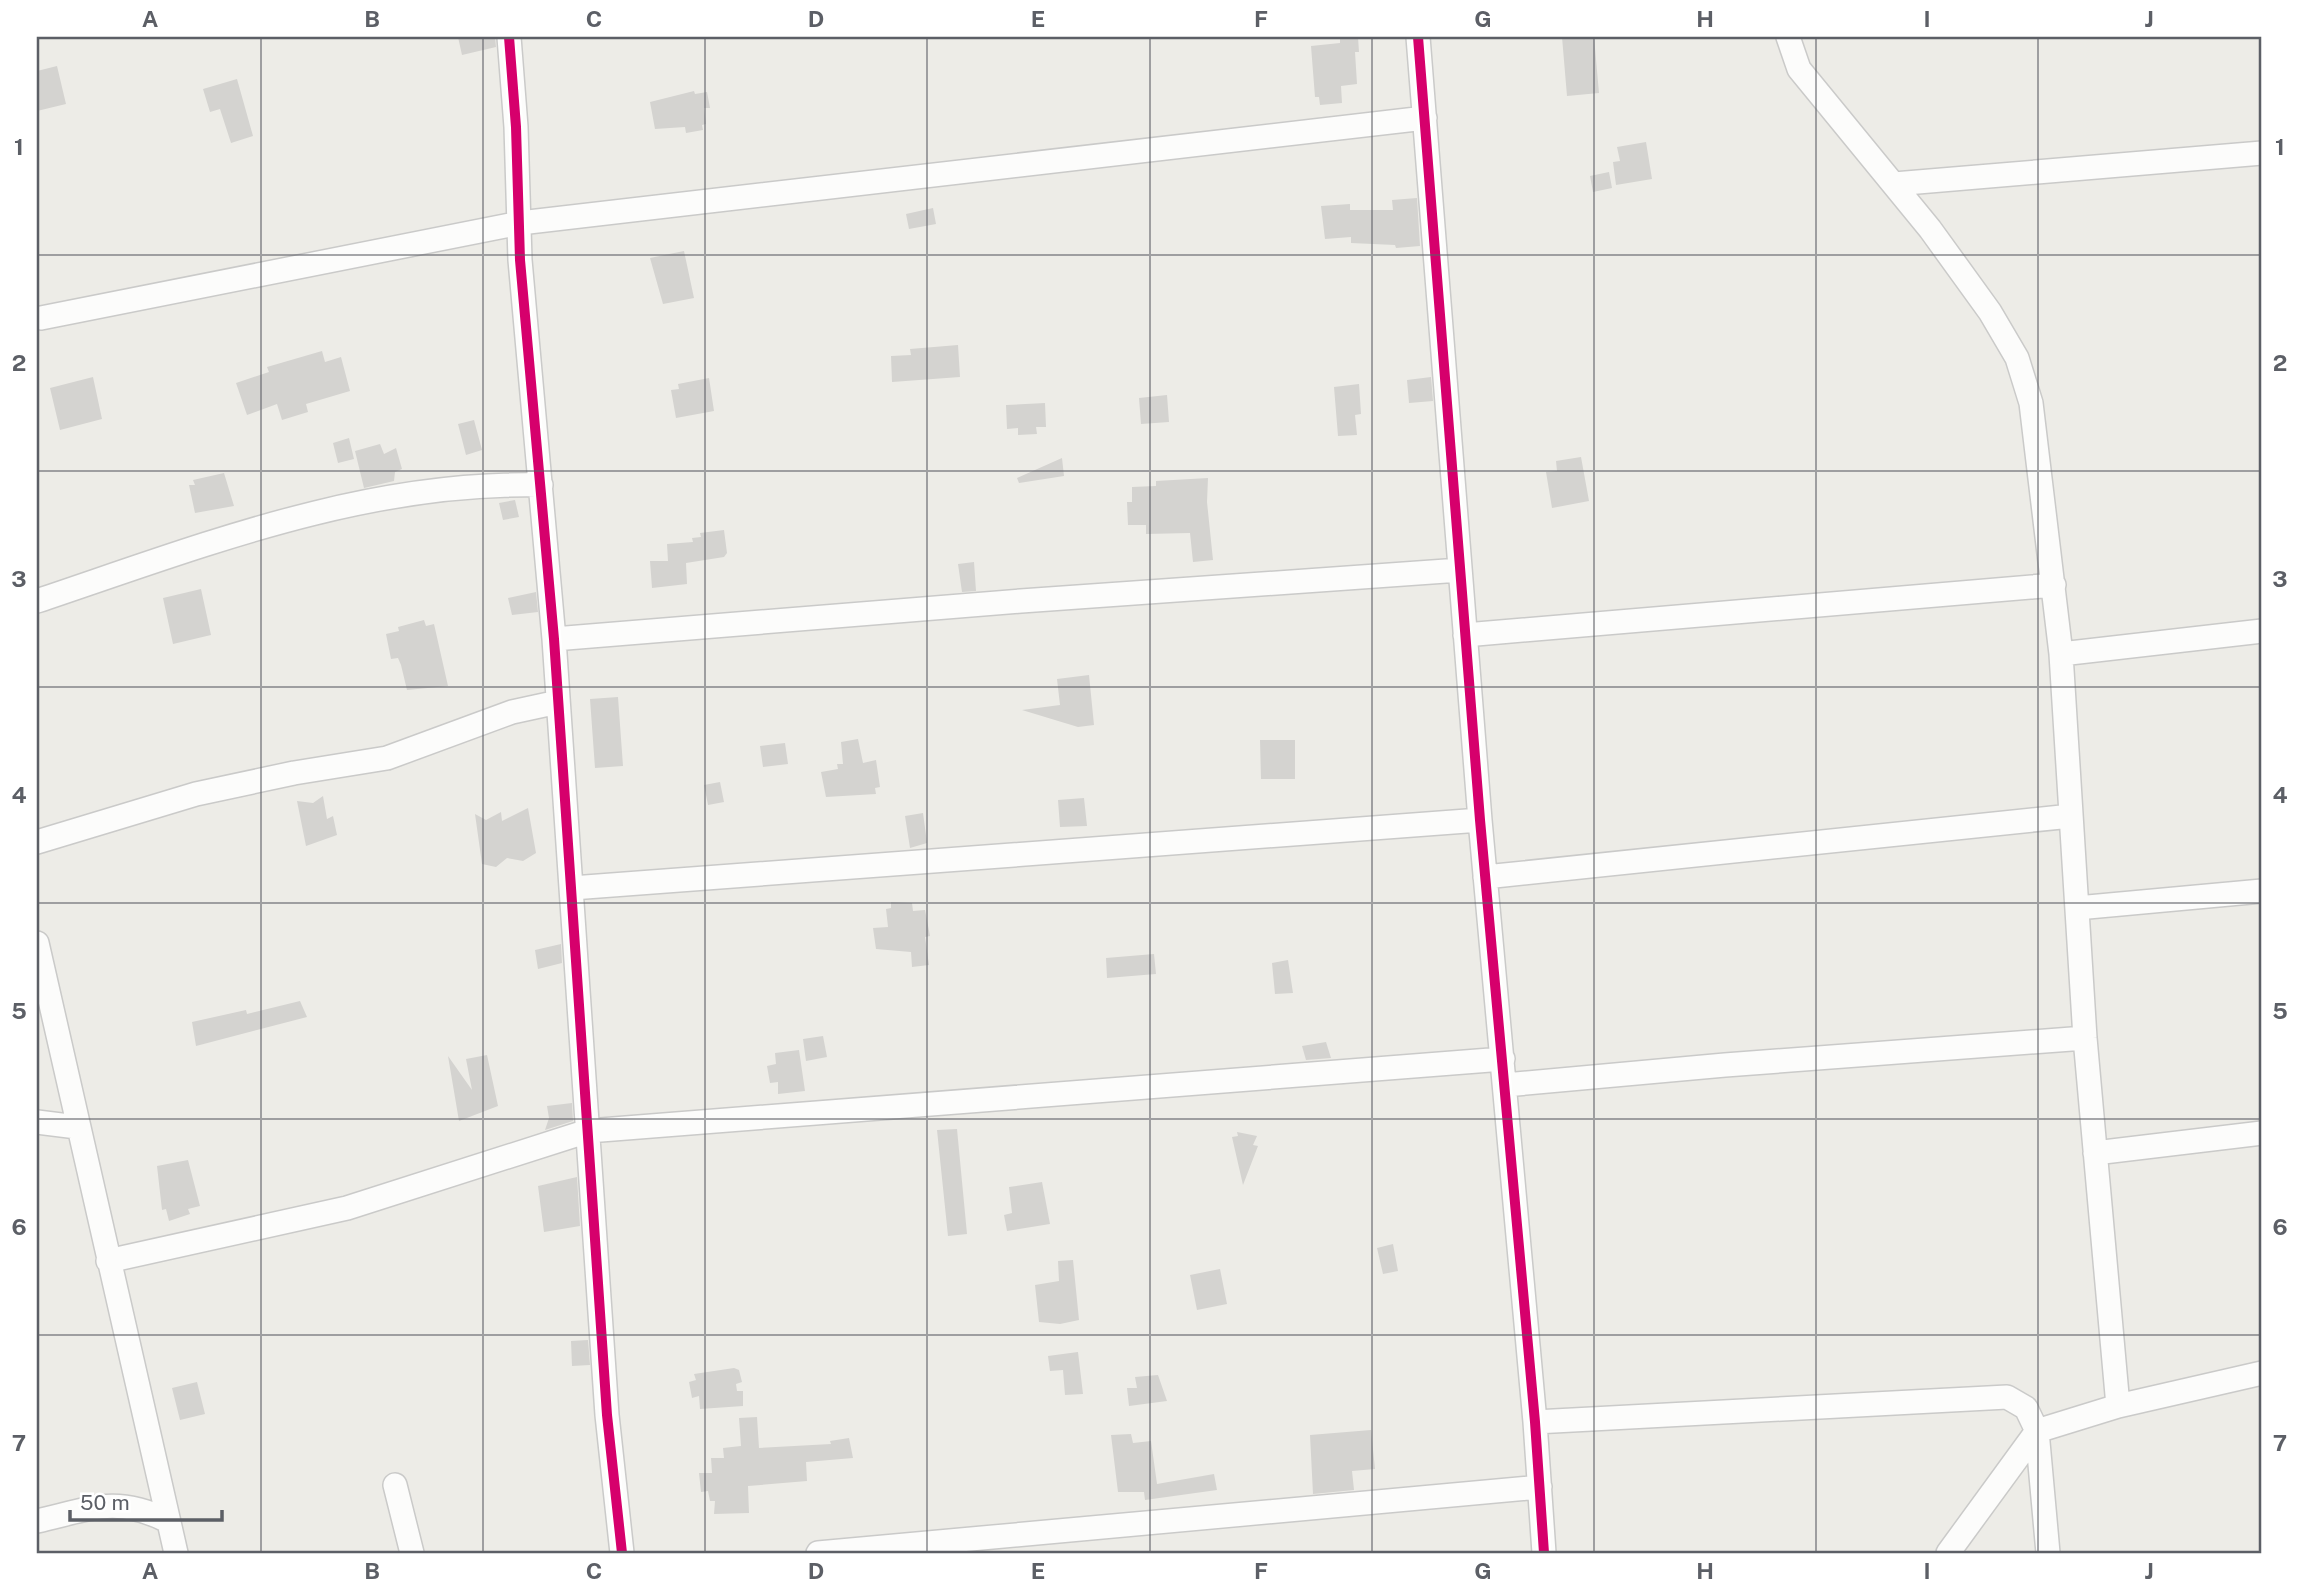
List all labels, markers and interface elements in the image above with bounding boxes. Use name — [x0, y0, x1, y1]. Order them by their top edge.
text: A — [142, 5, 159, 32]
text: B — [364, 5, 380, 32]
text: C — [586, 5, 602, 32]
text: D — [808, 5, 824, 32]
text: E — [1031, 5, 1045, 32]
text: F — [1254, 5, 1268, 32]
text: G — [1474, 5, 1492, 32]
text: H — [1696, 5, 1714, 32]
text: I — [1923, 5, 1931, 32]
text: J — [2144, 5, 2154, 32]
text: 1 — [14, 133, 24, 160]
text: 1 — [2275, 133, 2285, 160]
text: 2 — [12, 349, 26, 376]
text: 2 — [2273, 349, 2287, 376]
text: 3 — [11, 565, 27, 592]
text: 3 — [2272, 565, 2288, 592]
text: 4 — [11, 781, 27, 808]
text: 4 — [2272, 781, 2288, 808]
text: 5 — [11, 997, 27, 1024]
text: 5 — [2272, 997, 2288, 1024]
text: 6 — [11, 1213, 27, 1240]
text: 6 — [2272, 1213, 2288, 1240]
text: 7 — [12, 1429, 26, 1456]
text: 7 — [2273, 1429, 2287, 1456]
scale bar — [70, 1478, 222, 1522]
text: 50 m — [80, 1490, 130, 1515]
text: A — [142, 1557, 159, 1584]
text: B — [364, 1557, 380, 1584]
text: C — [586, 1557, 602, 1584]
text: D — [808, 1557, 824, 1584]
text: E — [1031, 1557, 1045, 1584]
text: F — [1254, 1557, 1268, 1584]
text: G — [1474, 1557, 1492, 1584]
text: H — [1696, 1557, 1714, 1584]
text: I — [1923, 1557, 1931, 1584]
text: J — [2144, 1557, 2154, 1584]

